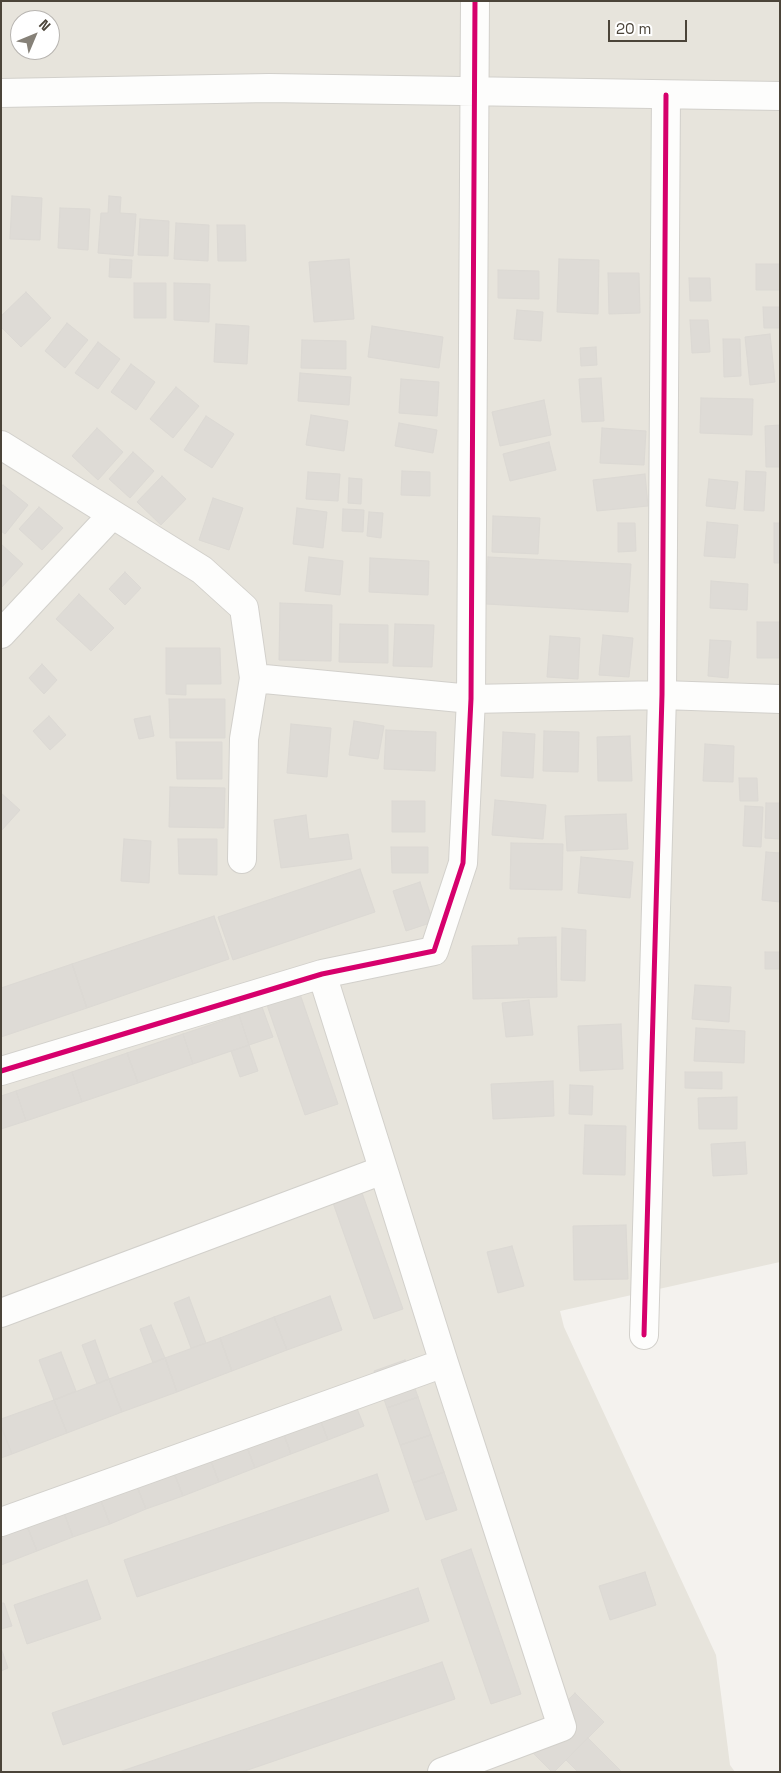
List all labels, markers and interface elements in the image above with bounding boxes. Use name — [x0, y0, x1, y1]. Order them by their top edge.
north arrow — [10, 10, 60, 60]
scale bar — [611, 10, 690, 42]
text: N — [35, 15, 55, 35]
text: 20 m — [616, 19, 651, 38]

